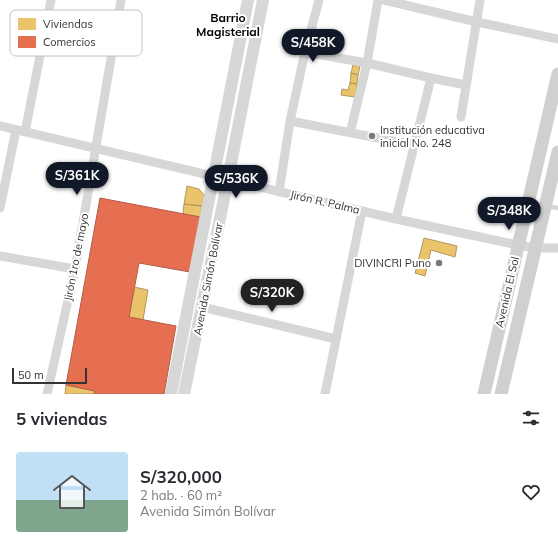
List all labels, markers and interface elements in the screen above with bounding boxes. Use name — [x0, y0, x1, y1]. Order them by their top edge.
legend — [10, 10, 142, 56]
district label: Barrio Magisterial — [196, 10, 260, 39]
text: Viviendas — [43, 17, 93, 31]
pin: S/458K — [280, 29, 346, 63]
text: S/458K — [291, 34, 335, 50]
text: Comercios — [43, 35, 96, 49]
place label: Institución educativa inicial No. 248 — [380, 123, 485, 150]
marker: Institución educativa inicial No. 248 — [367, 131, 377, 141]
pin: S/361K — [44, 162, 110, 196]
pin: S/536K — [203, 165, 269, 199]
text: S/361K — [55, 167, 99, 183]
text: S/536K — [214, 170, 258, 186]
street label: Jirón R. Palma — [289, 187, 361, 217]
pin: S/348K — [476, 197, 542, 231]
text: S/348K — [487, 202, 531, 218]
street label: Jirón 1ro de mayo — [61, 212, 91, 302]
street label: Avenida Simón Bolívar — [190, 221, 226, 337]
street label: Avenida El Sol — [492, 255, 522, 329]
place label: DIVINCRI Puno — [354, 256, 431, 270]
marker: DIVINCRI Puno — [434, 258, 444, 268]
pin: S/320K — [239, 279, 305, 313]
text: S/320K — [250, 284, 294, 300]
scale bar — [12, 366, 87, 385]
text: 50 m — [18, 368, 44, 382]
icon: filters — [520, 407, 542, 429]
text: 5 viviendas — [16, 408, 107, 429]
text: S/320,000 — [140, 466, 222, 487]
icon: home — [48, 468, 96, 516]
icon: heart — [520, 481, 542, 503]
text: 2 hab. · 60 m² — [140, 487, 222, 503]
text: Avenida Simón Bolívar — [140, 503, 276, 519]

